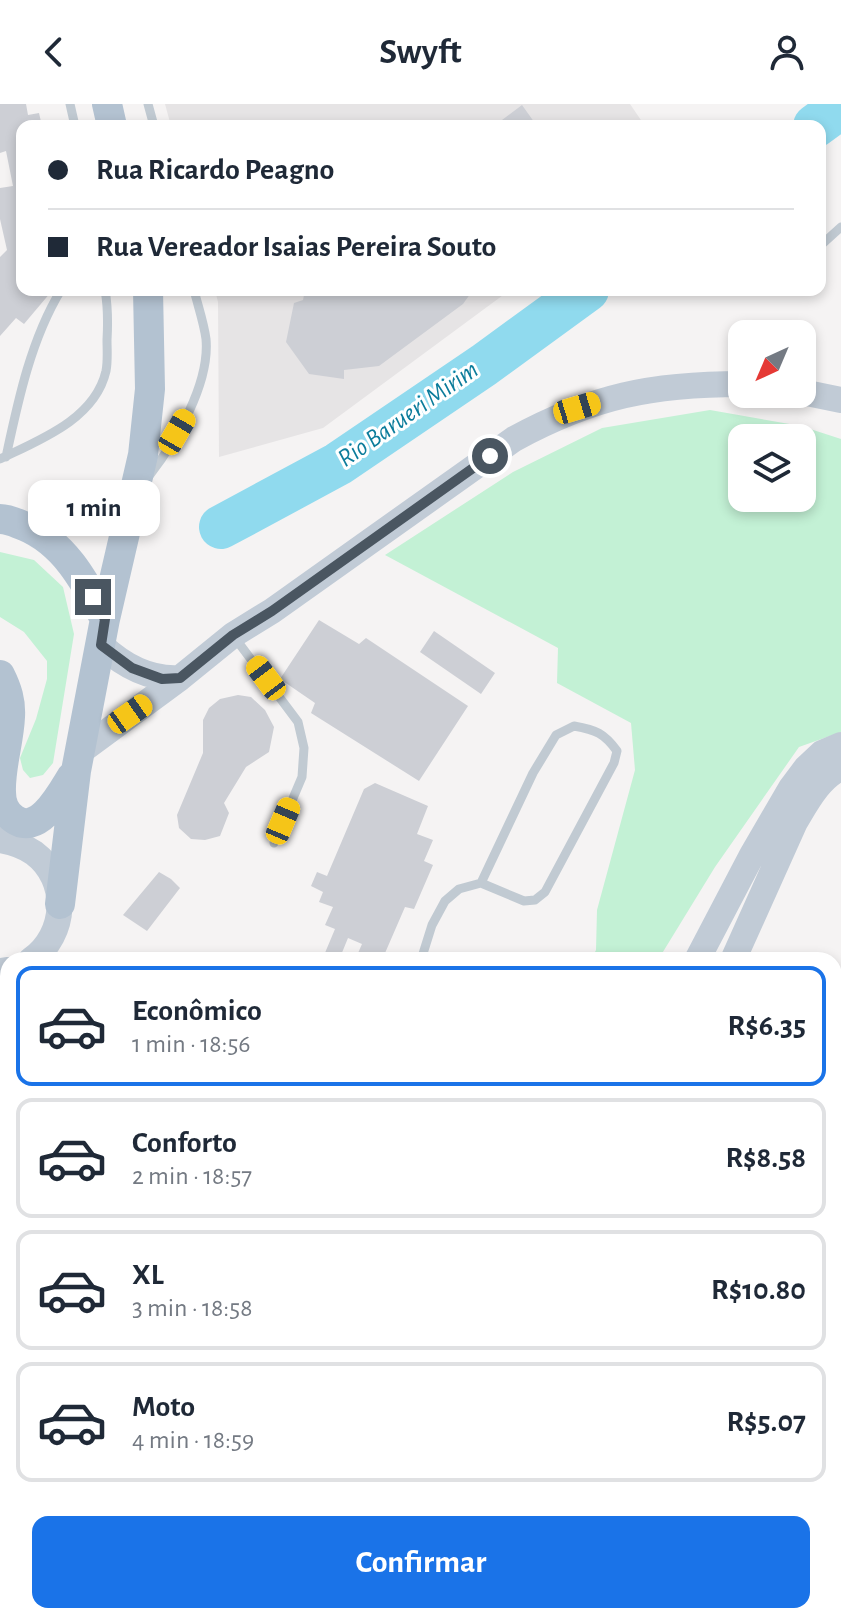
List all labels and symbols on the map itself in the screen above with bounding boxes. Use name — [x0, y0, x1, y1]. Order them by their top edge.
north arrow — [728, 320, 816, 408]
water label: Rio Barueri Mirim — [333, 356, 483, 472]
car — [551, 390, 603, 426]
car — [155, 405, 199, 459]
route start — [472, 438, 508, 474]
callout: 1 min — [27, 481, 159, 537]
route end — [75, 579, 111, 615]
car — [242, 652, 290, 704]
car — [103, 690, 157, 738]
car — [263, 794, 303, 848]

